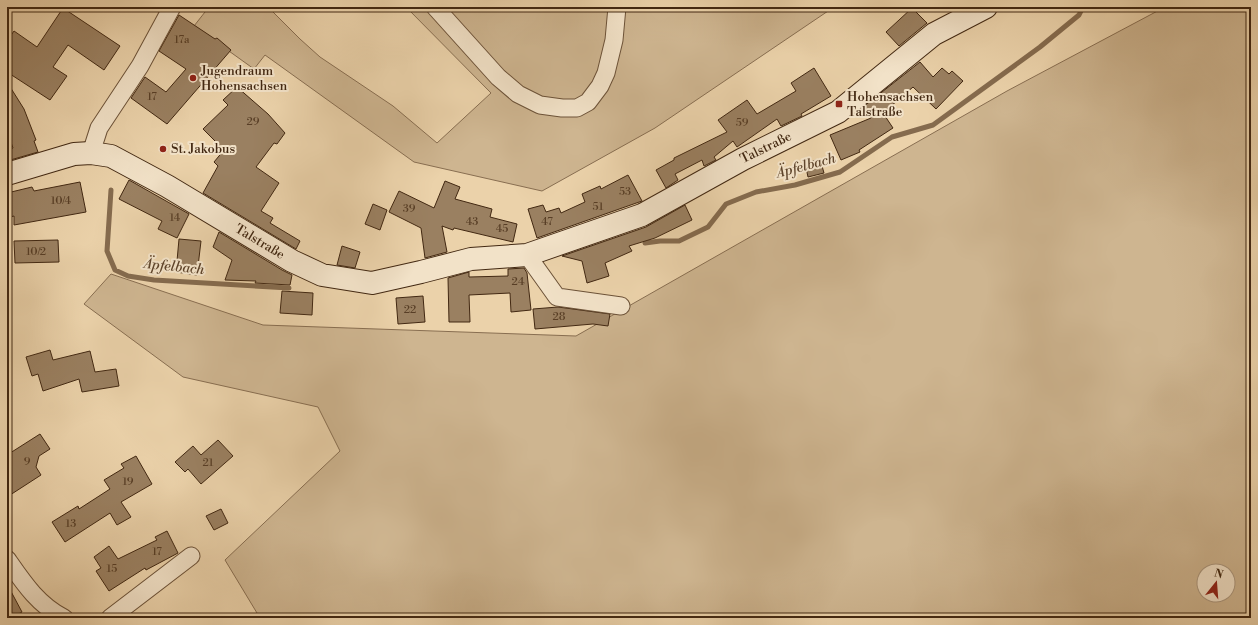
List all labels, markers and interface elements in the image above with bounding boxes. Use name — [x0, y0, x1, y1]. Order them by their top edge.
house number: 17a — [174, 33, 190, 47]
place label: Jugendraum Hohensachsen — [200, 63, 288, 94]
marker: Jugendraum Hohensachsen — [188, 73, 198, 83]
place label: Hohensachsen Talstraße — [847, 89, 934, 120]
house number: 17 — [147, 90, 157, 104]
marker: Hohensachsen Talstraße — [834, 99, 844, 109]
house number: 29 — [247, 115, 260, 129]
house number: 59 — [736, 116, 749, 130]
street label: Talstraße — [738, 128, 795, 167]
place label: St. Jakobus — [171, 141, 236, 157]
marker: St. Jakobus — [158, 144, 168, 154]
water label: Äpfelbach — [772, 147, 838, 183]
house number: 53 — [619, 185, 631, 199]
house number: 10/4 — [51, 194, 72, 208]
house number: 51 — [593, 200, 604, 214]
house number: 39 — [403, 202, 416, 216]
house number: 14 — [170, 211, 181, 225]
house number: 43 — [466, 215, 478, 229]
house number: 47 — [541, 215, 553, 229]
street label: Talstraße — [232, 221, 288, 263]
house number: 45 — [496, 222, 508, 236]
house number: 10/2 — [26, 245, 46, 259]
water label: Äpfelbach — [141, 253, 206, 279]
house number: 24 — [512, 275, 525, 289]
house number: 22 — [404, 303, 416, 317]
house number: 28 — [552, 310, 566, 324]
house number: 9 — [24, 455, 31, 469]
house number: 21 — [202, 456, 214, 470]
house number: 19 — [122, 475, 134, 489]
house number: 13 — [66, 517, 76, 531]
house number: 17 — [152, 545, 162, 559]
house number: 15 — [107, 562, 117, 576]
north arrow — [1196, 563, 1236, 603]
text: N — [1212, 566, 1225, 582]

